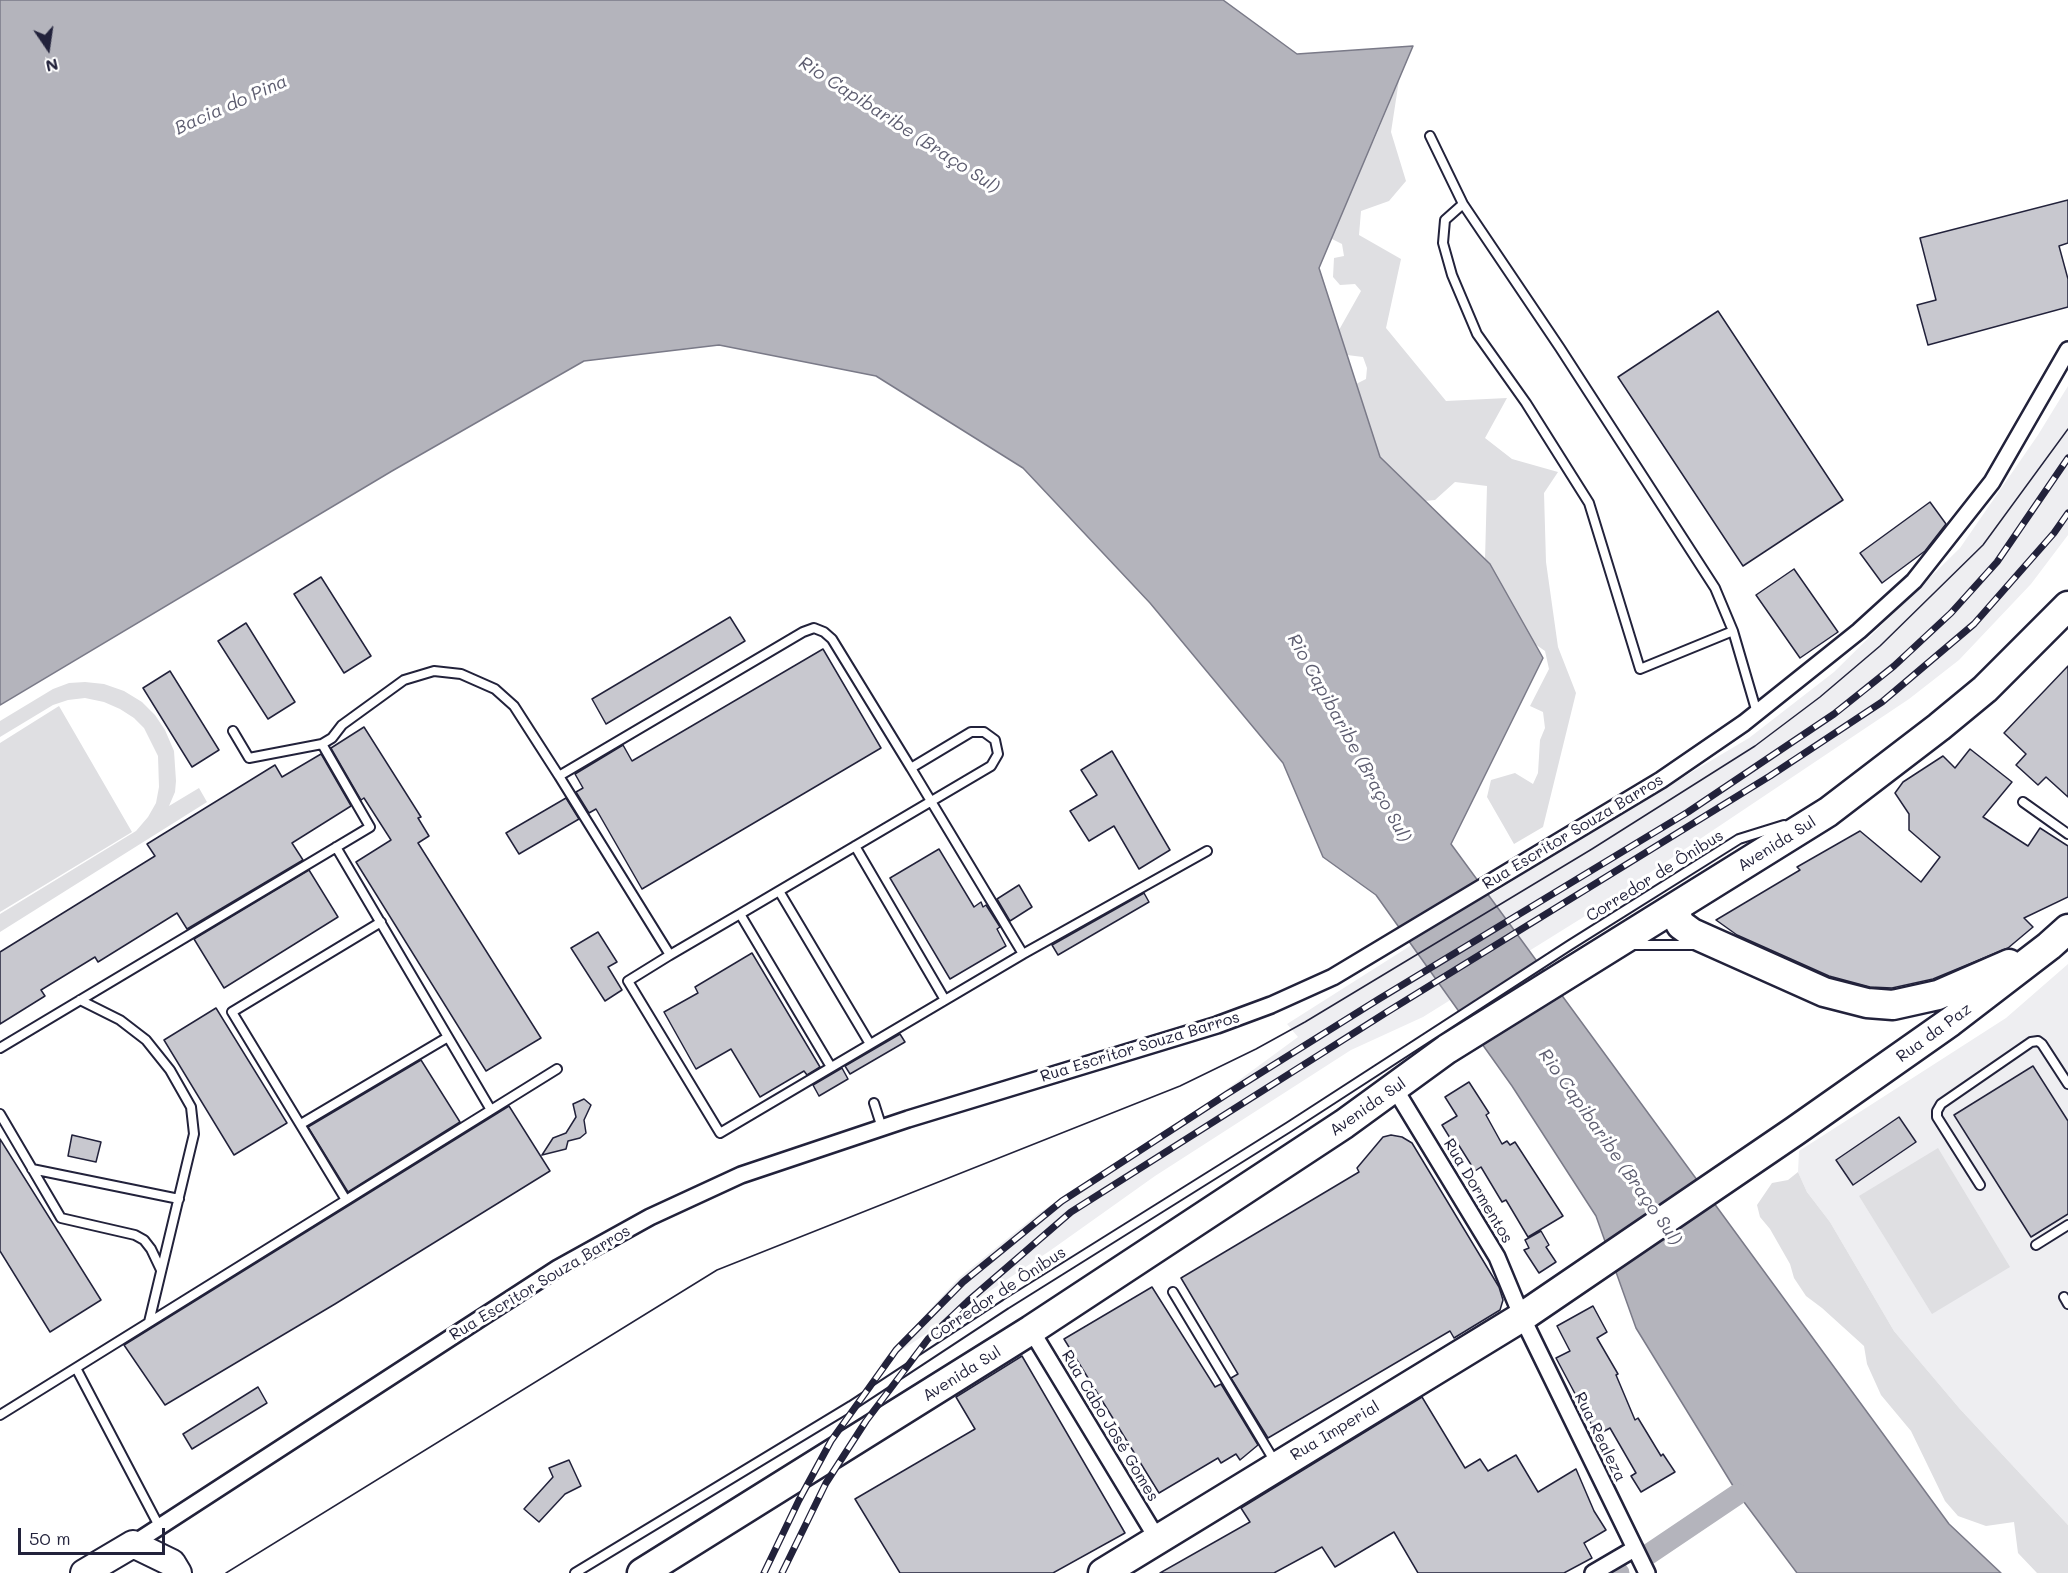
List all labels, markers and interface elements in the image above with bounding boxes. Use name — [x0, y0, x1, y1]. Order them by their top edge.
north arrow — [18, 18, 78, 78]
water label: Rio Capibaribe (Braço Sul) — [795, 52, 1003, 198]
text: N — [44, 54, 60, 78]
water label: Bacia do Pina — [171, 71, 291, 139]
water label: Rio Capibaribe (Braço Sul) — [1283, 630, 1415, 846]
street label: Rua Escritor Souza Barros — [1479, 770, 1667, 894]
street label: Avenida Sul — [1734, 812, 1820, 876]
street label: Corredor de Ônibus — [1583, 826, 1727, 926]
street label: Rua da Paz — [1893, 999, 1975, 1067]
street label: Rua Escritor Souza Barros — [1038, 1007, 1242, 1087]
water label: Rio Capibaribe (Braço Sul) — [1534, 1045, 1686, 1249]
street label: Avenida Sul — [1326, 1074, 1410, 1140]
street label: Rua Dormentos — [1439, 1135, 1517, 1247]
street label: Rua Escritor Souza Barros — [446, 1221, 634, 1345]
street label: Corredor de Ônibus — [927, 1243, 1069, 1345]
street label: Avenida Sul — [919, 1342, 1005, 1406]
street label: Rua Cabo José Gomes — [1057, 1347, 1163, 1505]
street label: Rua Realeza — [1570, 1389, 1630, 1485]
street label: Rua Imperial — [1287, 1397, 1383, 1465]
scale bar — [21, 1516, 168, 1554]
text: 50 m — [29, 1526, 71, 1550]

